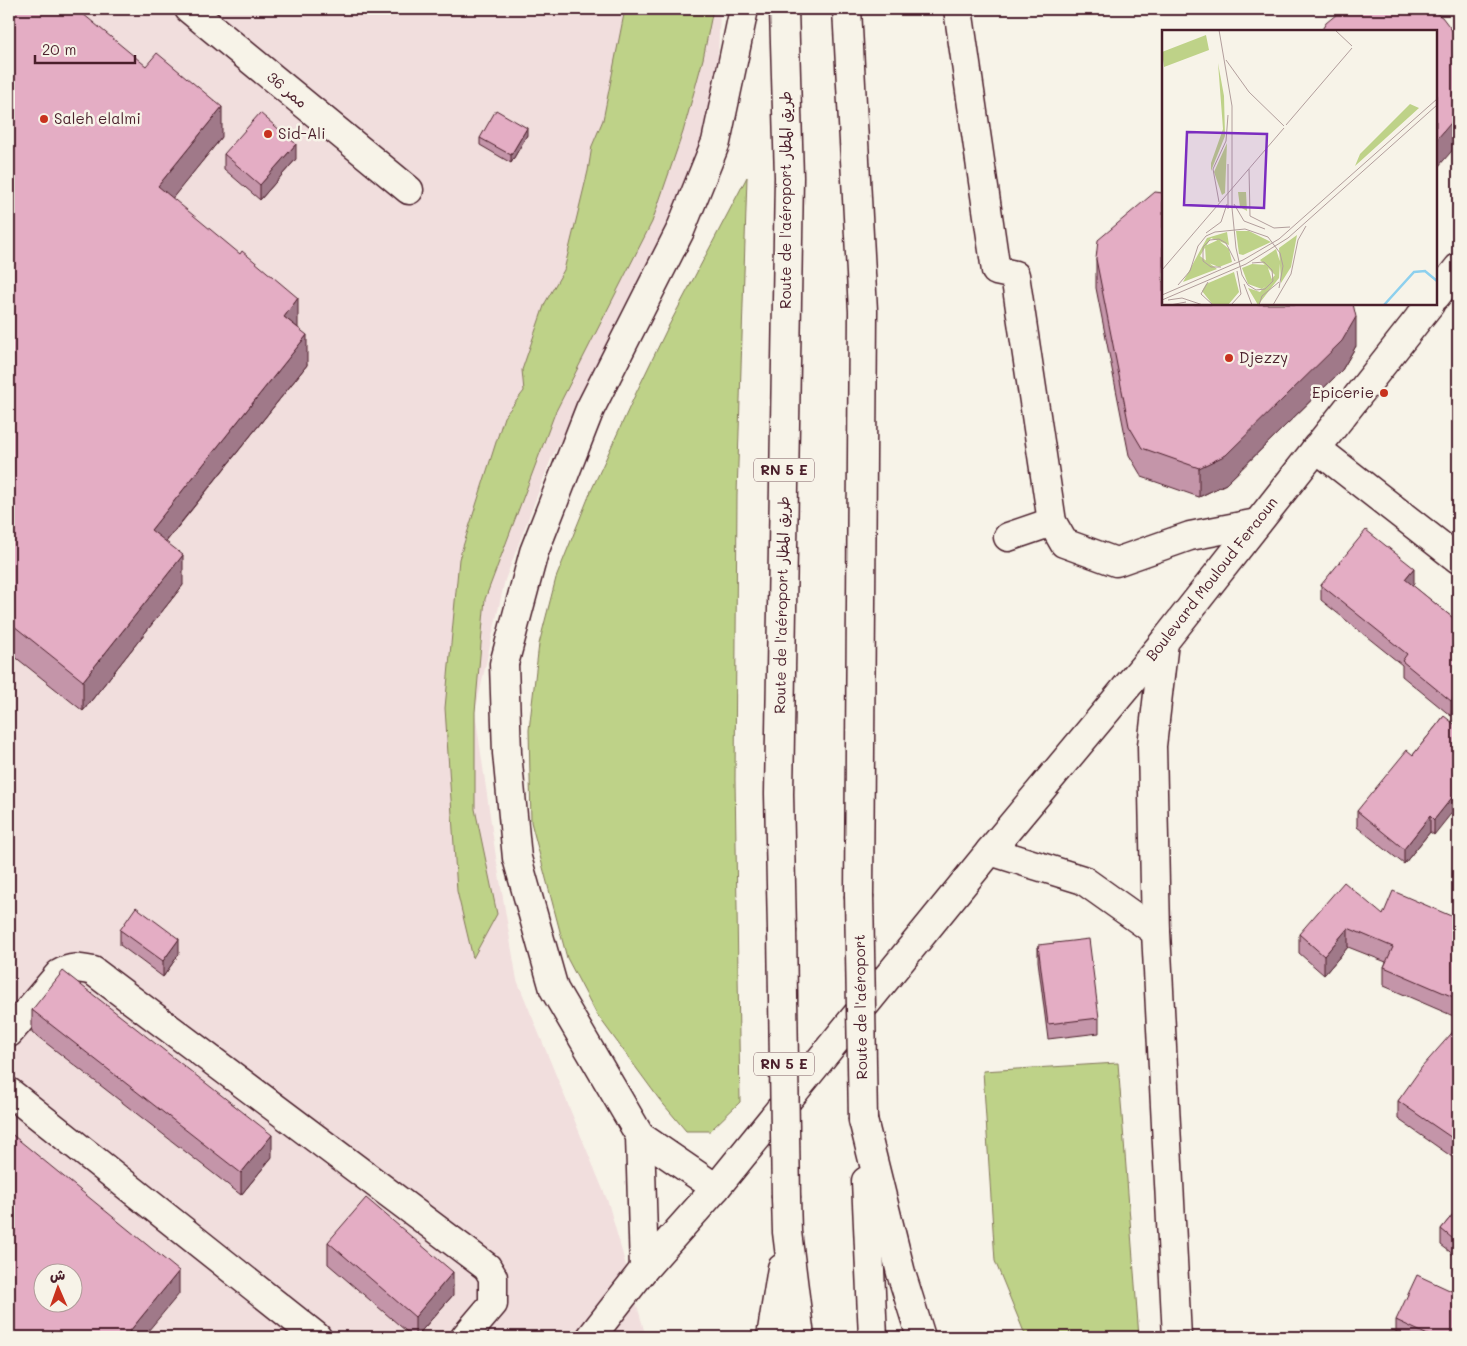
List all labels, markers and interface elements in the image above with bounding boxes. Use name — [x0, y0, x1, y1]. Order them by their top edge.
inset map — [1162, 30, 1437, 305]
scale bar — [35, 32, 135, 64]
text: 20 m — [42, 39, 76, 59]
street label: ممر 36 — [263, 66, 312, 112]
street label: Route de l'aéroport طريق المطار — [775, 91, 795, 309]
place label: Saleh elalmi — [54, 108, 141, 128]
marker: Saleh elalmi — [38, 113, 50, 125]
place label: Sid-Ali — [278, 123, 326, 143]
marker: Sid-Ali — [262, 128, 274, 140]
place label: Djezzy — [1239, 347, 1288, 367]
marker: Djezzy — [1223, 352, 1235, 364]
place label: Epicerie — [1312, 382, 1374, 402]
marker: Epicerie — [1378, 387, 1390, 399]
road number: RN 5 E — [754, 458, 814, 482]
street label: Boulevard Mouloud Feraoun — [1141, 492, 1282, 664]
street label: Route de l'aéroport طريق المطار — [769, 496, 793, 714]
street label: Route de l'aéroport — [849, 934, 871, 1080]
road number: RN 5 E — [754, 1052, 814, 1076]
north arrow — [32, 1264, 82, 1314]
text: ش — [49, 1265, 66, 1284]

